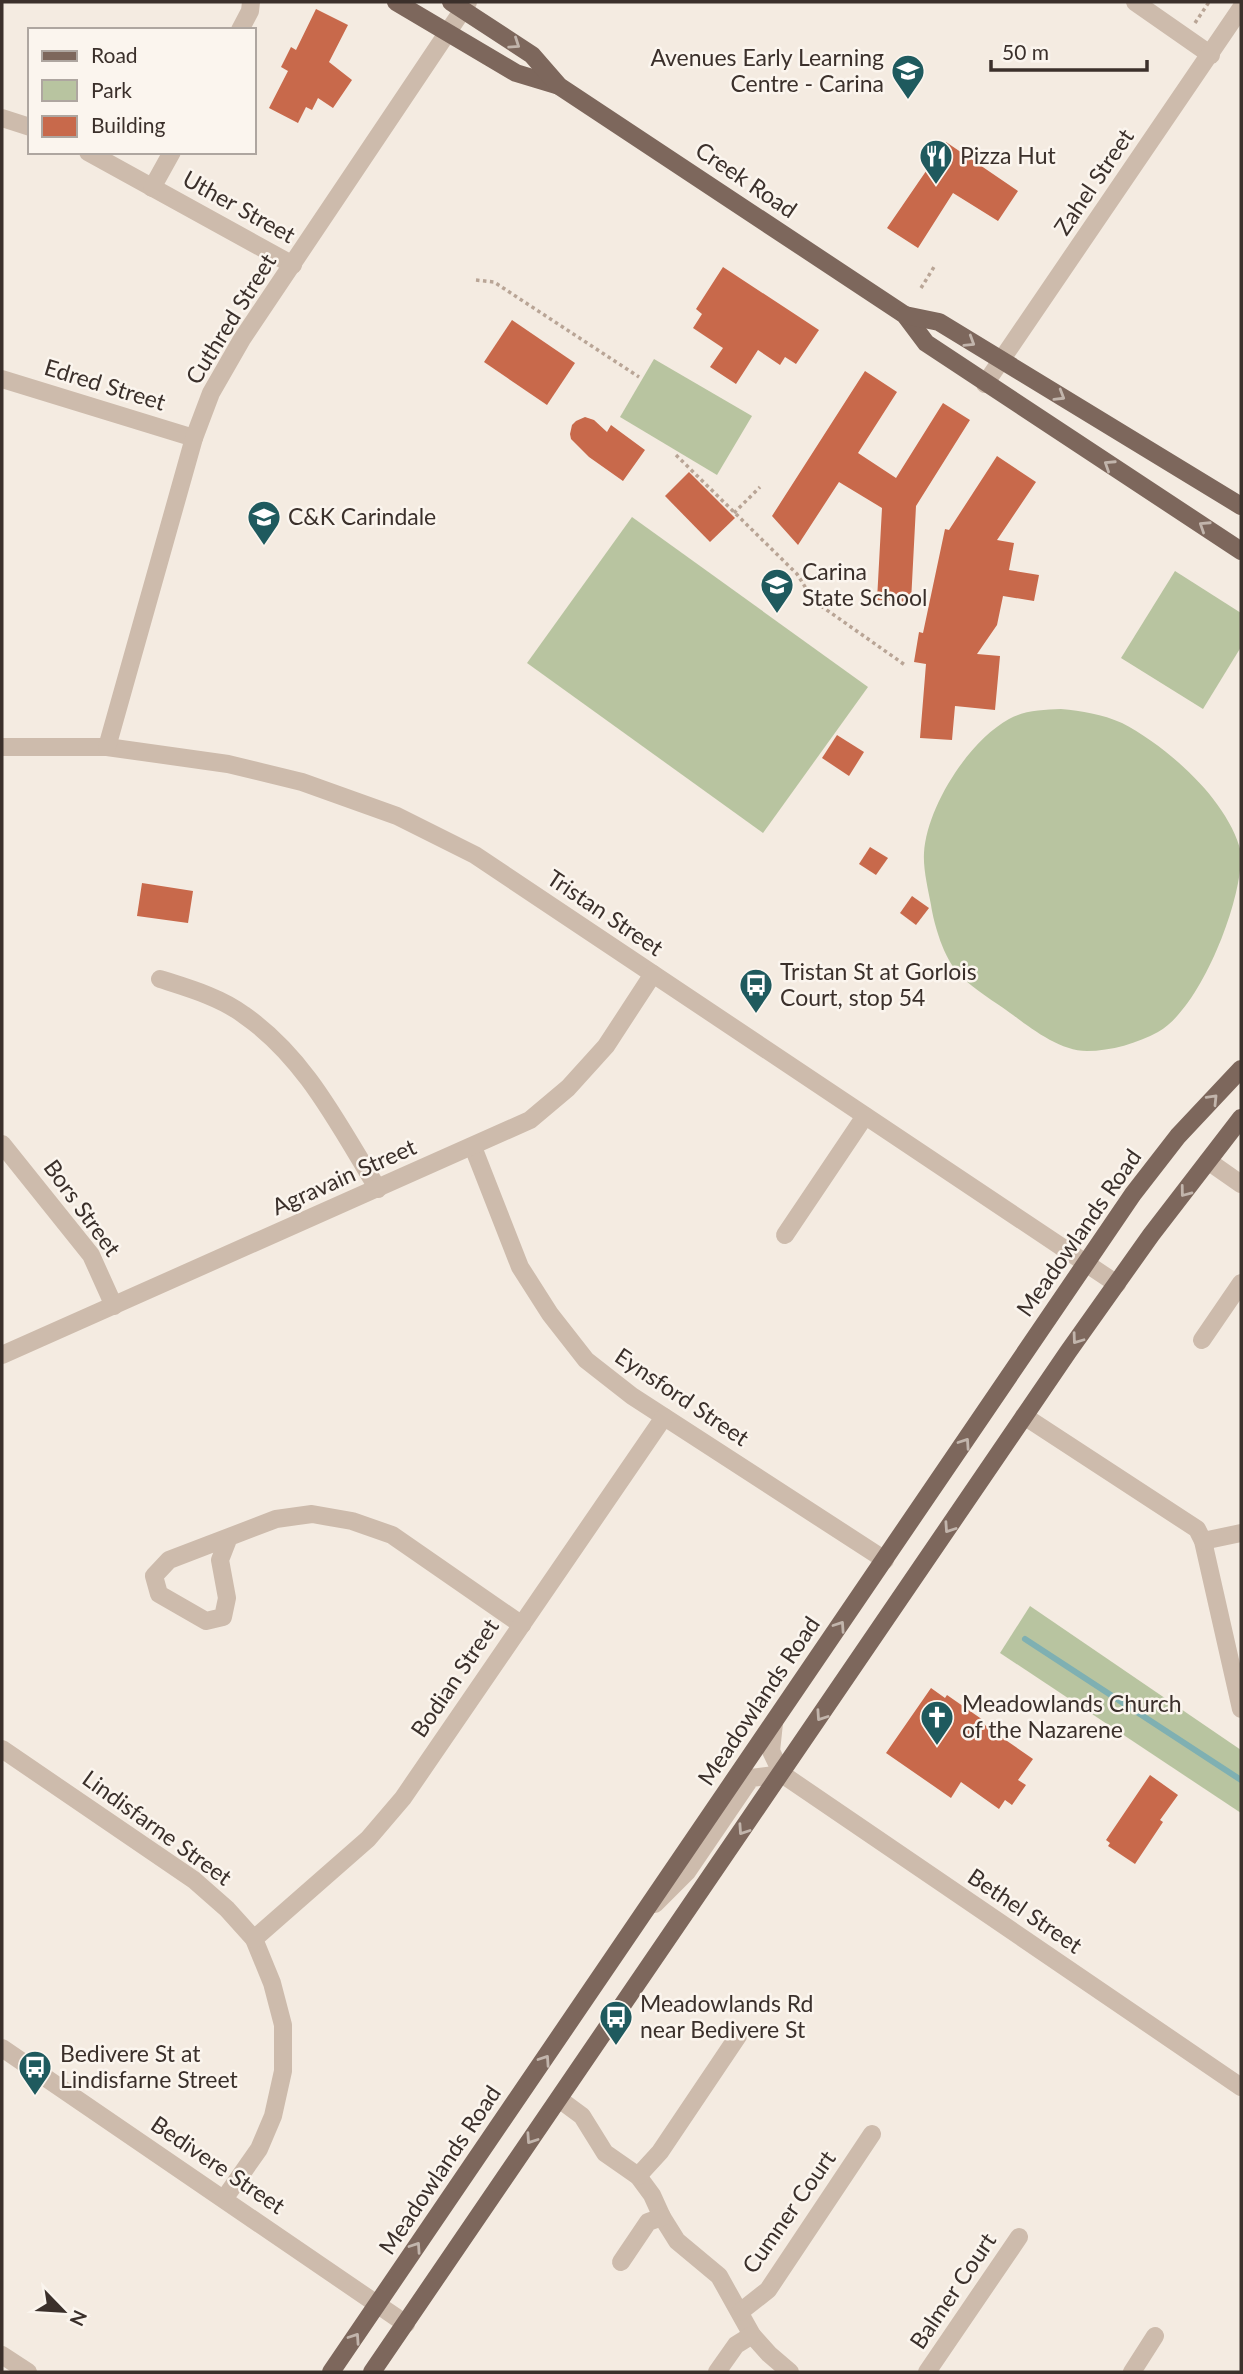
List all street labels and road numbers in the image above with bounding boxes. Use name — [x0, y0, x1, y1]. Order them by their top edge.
street label: Zahel Street — [1047, 122, 1139, 240]
street label: Creek Road — [691, 135, 803, 223]
street label: Uther Street — [178, 164, 301, 249]
street label: Cuthred Street — [179, 247, 282, 389]
street label: Edred Street — [41, 352, 170, 416]
street label: Tristan Street — [542, 863, 670, 962]
street label: Agravain Street — [267, 1132, 421, 1220]
street label: Meadowlands Road — [1010, 1143, 1146, 1321]
street label: Bors Street — [38, 1154, 128, 1262]
street label: Eynsford Street — [610, 1341, 755, 1452]
street label: Meadowlands Road — [691, 1611, 825, 1790]
street label: Bodian Street — [404, 1612, 504, 1742]
street label: Lindisfarne Street — [77, 1764, 238, 1891]
street label: Bethel Street — [963, 1862, 1089, 1959]
street label: Meadowlands Road — [372, 2080, 506, 2259]
street label: Bedivere Street — [146, 2109, 291, 2220]
street label: Cumner Court — [736, 2144, 841, 2278]
street label: Balmer Court — [903, 2226, 1002, 2354]

